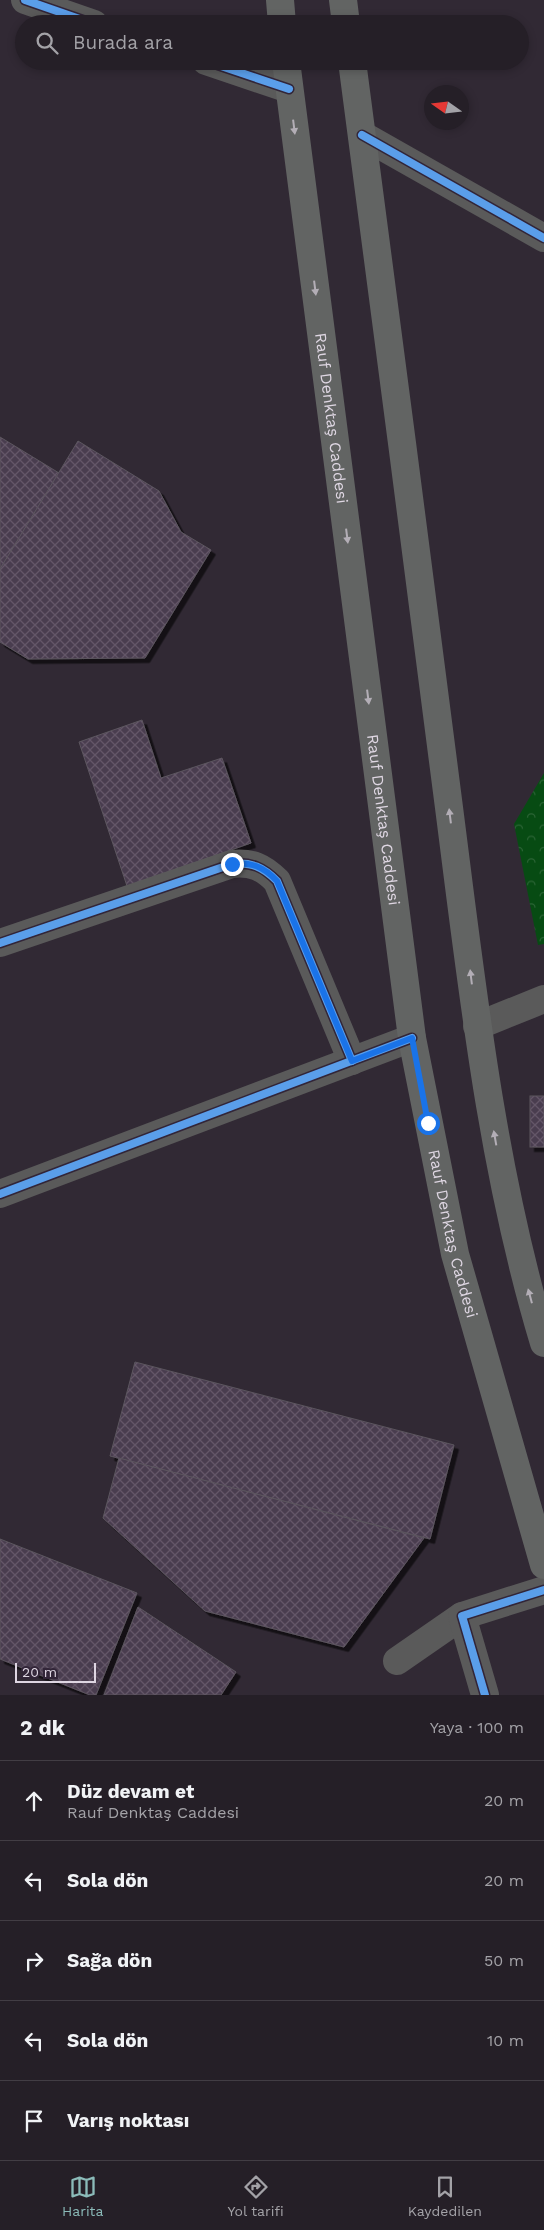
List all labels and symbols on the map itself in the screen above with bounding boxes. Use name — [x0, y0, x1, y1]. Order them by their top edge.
north arrow — [424, 85, 469, 130]
one-way arrow — [290, 119, 298, 135]
one-way arrow — [311, 281, 319, 297]
street label: Rauf Denktaş Caddesi — [311, 331, 352, 505]
one-way arrow — [343, 528, 351, 544]
one-way arrow — [364, 690, 372, 706]
street label: Rauf Denktaş Caddesi — [363, 733, 404, 906]
one-way arrow — [446, 807, 454, 823]
route end — [221, 853, 244, 876]
one-way arrow — [467, 969, 475, 985]
route start — [417, 1112, 440, 1135]
one-way arrow — [491, 1129, 499, 1145]
street label: Rauf Denktaş Caddesi — [424, 1148, 482, 1320]
one-way arrow — [526, 1289, 534, 1304]
scale bar — [15, 1660, 96, 1683]

